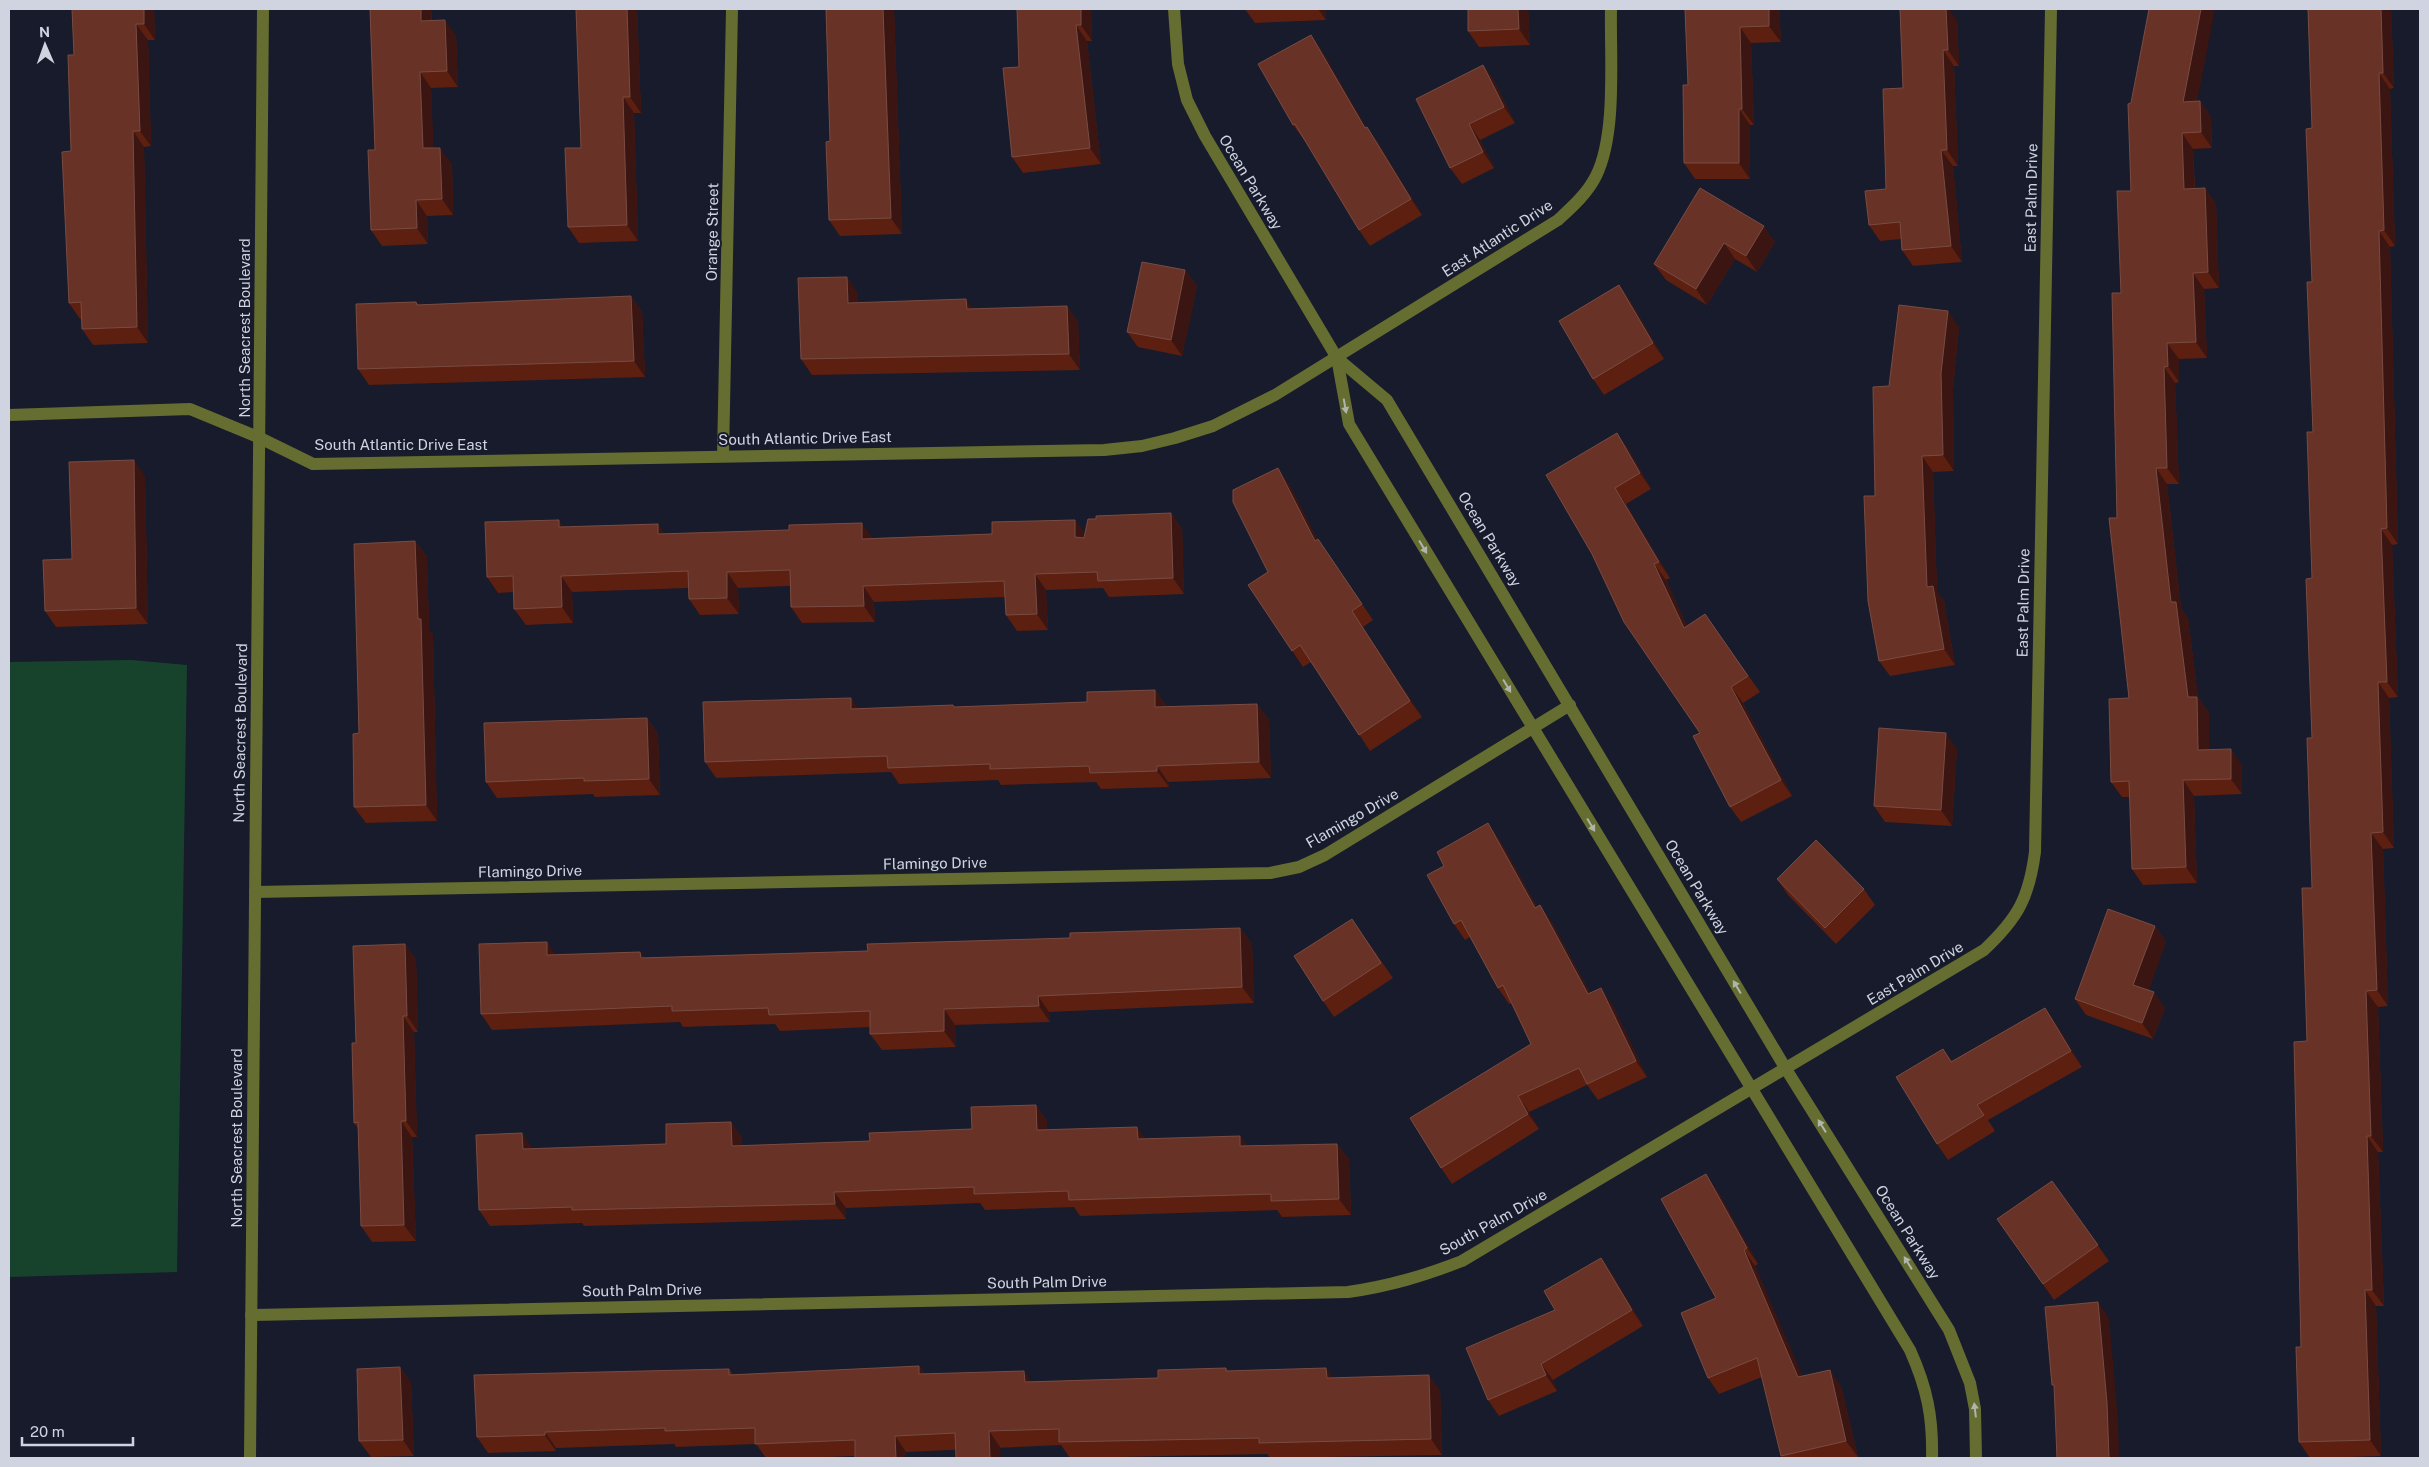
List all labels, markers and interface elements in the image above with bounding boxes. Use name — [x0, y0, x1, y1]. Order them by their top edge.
north arrow — [20, 20, 70, 70]
text: N — [39, 24, 50, 40]
street label: Ocean Parkway — [1216, 131, 1286, 233]
street label: East Palm Drive — [2022, 143, 2040, 253]
street label: Orange Street — [703, 183, 721, 281]
street label: East Atlantic Drive — [1439, 196, 1555, 280]
street label: North Seacrest Boulevard — [236, 238, 253, 418]
one-way arrow — [1342, 398, 1350, 414]
street label: South Atlantic Drive East — [718, 428, 892, 448]
street label: South Atlantic Drive East — [314, 436, 488, 453]
street label: Ocean Parkway — [1455, 488, 1525, 590]
one-way arrow — [1419, 541, 1428, 554]
street label: East Palm Drive — [2014, 548, 2032, 658]
street label: North Seacrest Boulevard — [230, 643, 250, 823]
one-way arrow — [1503, 680, 1512, 693]
street label: Flamingo Drive — [1303, 785, 1401, 851]
one-way arrow — [1587, 819, 1596, 832]
street label: Ocean Parkway — [1662, 836, 1732, 938]
street label: Flamingo Drive — [883, 854, 987, 872]
street label: Flamingo Drive — [478, 862, 582, 880]
street label: East Palm Drive — [1864, 938, 1966, 1008]
one-way arrow — [1733, 980, 1742, 993]
street label: North Seacrest Boulevard — [228, 1048, 245, 1228]
one-way arrow — [1817, 1119, 1826, 1132]
street label: Ocean Parkway — [1872, 1182, 1944, 1282]
street label: South Palm Drive — [1436, 1185, 1550, 1259]
one-way arrow — [1903, 1257, 1913, 1270]
street label: South Palm Drive — [987, 1272, 1107, 1292]
street label: South Palm Drive — [582, 1280, 702, 1300]
one-way arrow — [1971, 1401, 1979, 1417]
scale bar — [22, 1414, 134, 1446]
text: 20 m — [30, 1423, 65, 1440]

